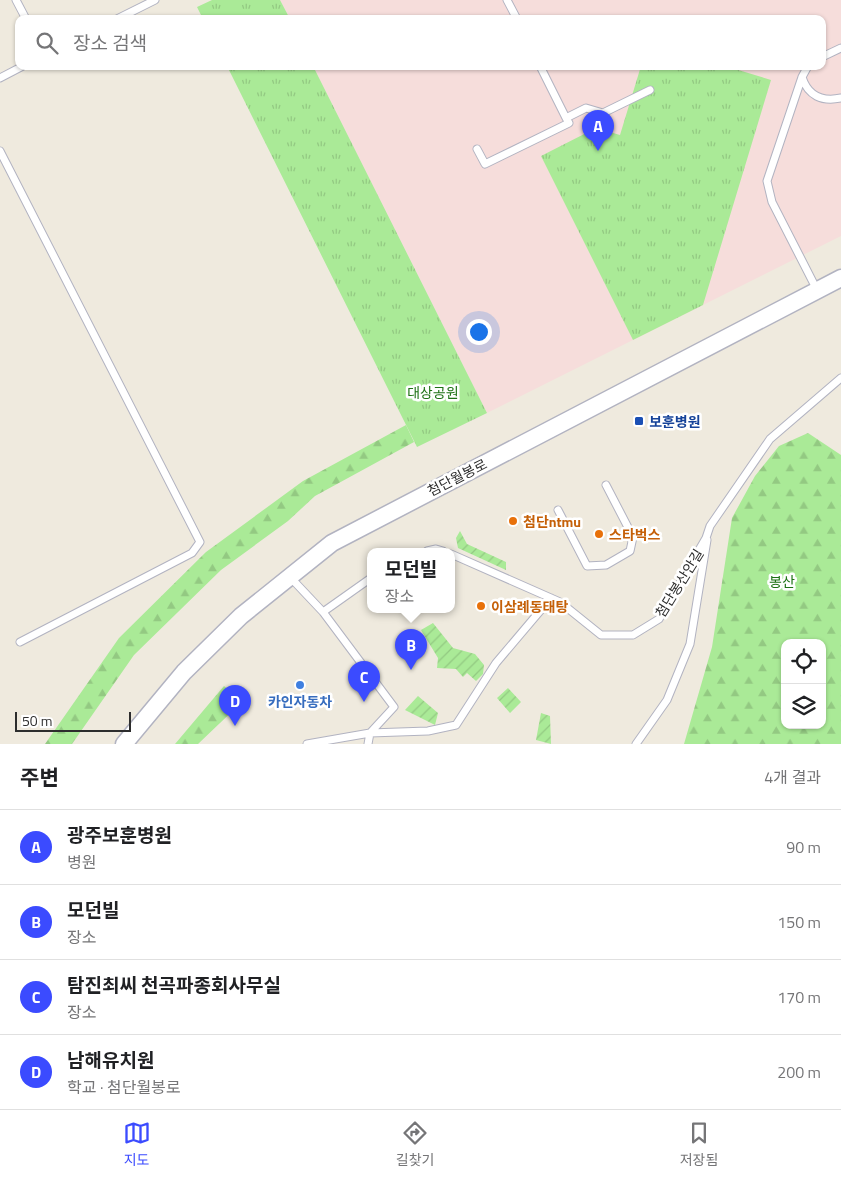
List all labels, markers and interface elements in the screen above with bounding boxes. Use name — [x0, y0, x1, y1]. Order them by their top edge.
search box — [15, 15, 826, 70]
text: 장소 검색 — [73, 28, 147, 57]
icon: search — [33, 29, 61, 57]
pin: A — [582, 110, 614, 151]
your location — [466, 319, 492, 345]
park label: 대상공원 — [407, 382, 459, 403]
place label: 보훈병원 — [649, 411, 701, 432]
marker: 보훈병원 — [633, 415, 645, 427]
street label: 첨단월봉로 — [424, 453, 491, 501]
place label: 첨단ntmu — [523, 511, 581, 532]
marker: 첨단ntmu — [507, 515, 519, 527]
place label: 스타벅스 — [609, 524, 661, 545]
marker: 스타벅스 — [593, 528, 605, 540]
street label: 첨단봉산안길 — [650, 545, 708, 621]
popup — [367, 548, 455, 613]
text: 모던빌 — [385, 554, 437, 583]
park label: 봉산 — [769, 571, 795, 592]
text: 장소 — [385, 584, 414, 608]
place label: 이삼례동태탕 — [491, 596, 568, 617]
marker: 이삼례동태탕 — [475, 600, 487, 612]
pin: B — [395, 629, 427, 670]
map controls — [781, 639, 826, 729]
button: locate — [781, 639, 826, 684]
pin: C — [348, 661, 380, 702]
marker: 카인자동차 — [294, 679, 306, 691]
button: layers — [781, 684, 826, 729]
pin: D — [219, 685, 251, 726]
place label: 카인자동차 — [268, 691, 332, 712]
scale bar — [15, 709, 131, 732]
text: 50 m — [22, 710, 52, 731]
text: 주변 — [20, 761, 59, 793]
text: 4개 결과 — [764, 765, 821, 789]
text: 광주보훈병원 — [67, 820, 172, 849]
text: A — [31, 835, 41, 859]
text: 90 m — [786, 835, 821, 859]
text: 병원 — [67, 850, 96, 874]
text: 모던빌 — [67, 895, 119, 924]
text: B — [31, 910, 41, 934]
text: 150 m — [777, 910, 821, 934]
text: 장소 — [67, 925, 96, 949]
text: 탐진최씨 천곡파종회사무실 — [67, 970, 281, 999]
text: C — [32, 985, 40, 1009]
text: 170 m — [777, 985, 821, 1009]
text: 장소 — [67, 1000, 96, 1024]
text: 남해유치원 — [67, 1045, 154, 1074]
text: D — [31, 1060, 41, 1084]
text: 200 m — [777, 1060, 821, 1084]
text: 학교 · 첨단월봉로 — [67, 1075, 181, 1099]
tab: 지도 — [123, 1119, 151, 1170]
tab: 길찾기 — [396, 1119, 434, 1170]
tab: 저장됨 — [680, 1119, 718, 1170]

